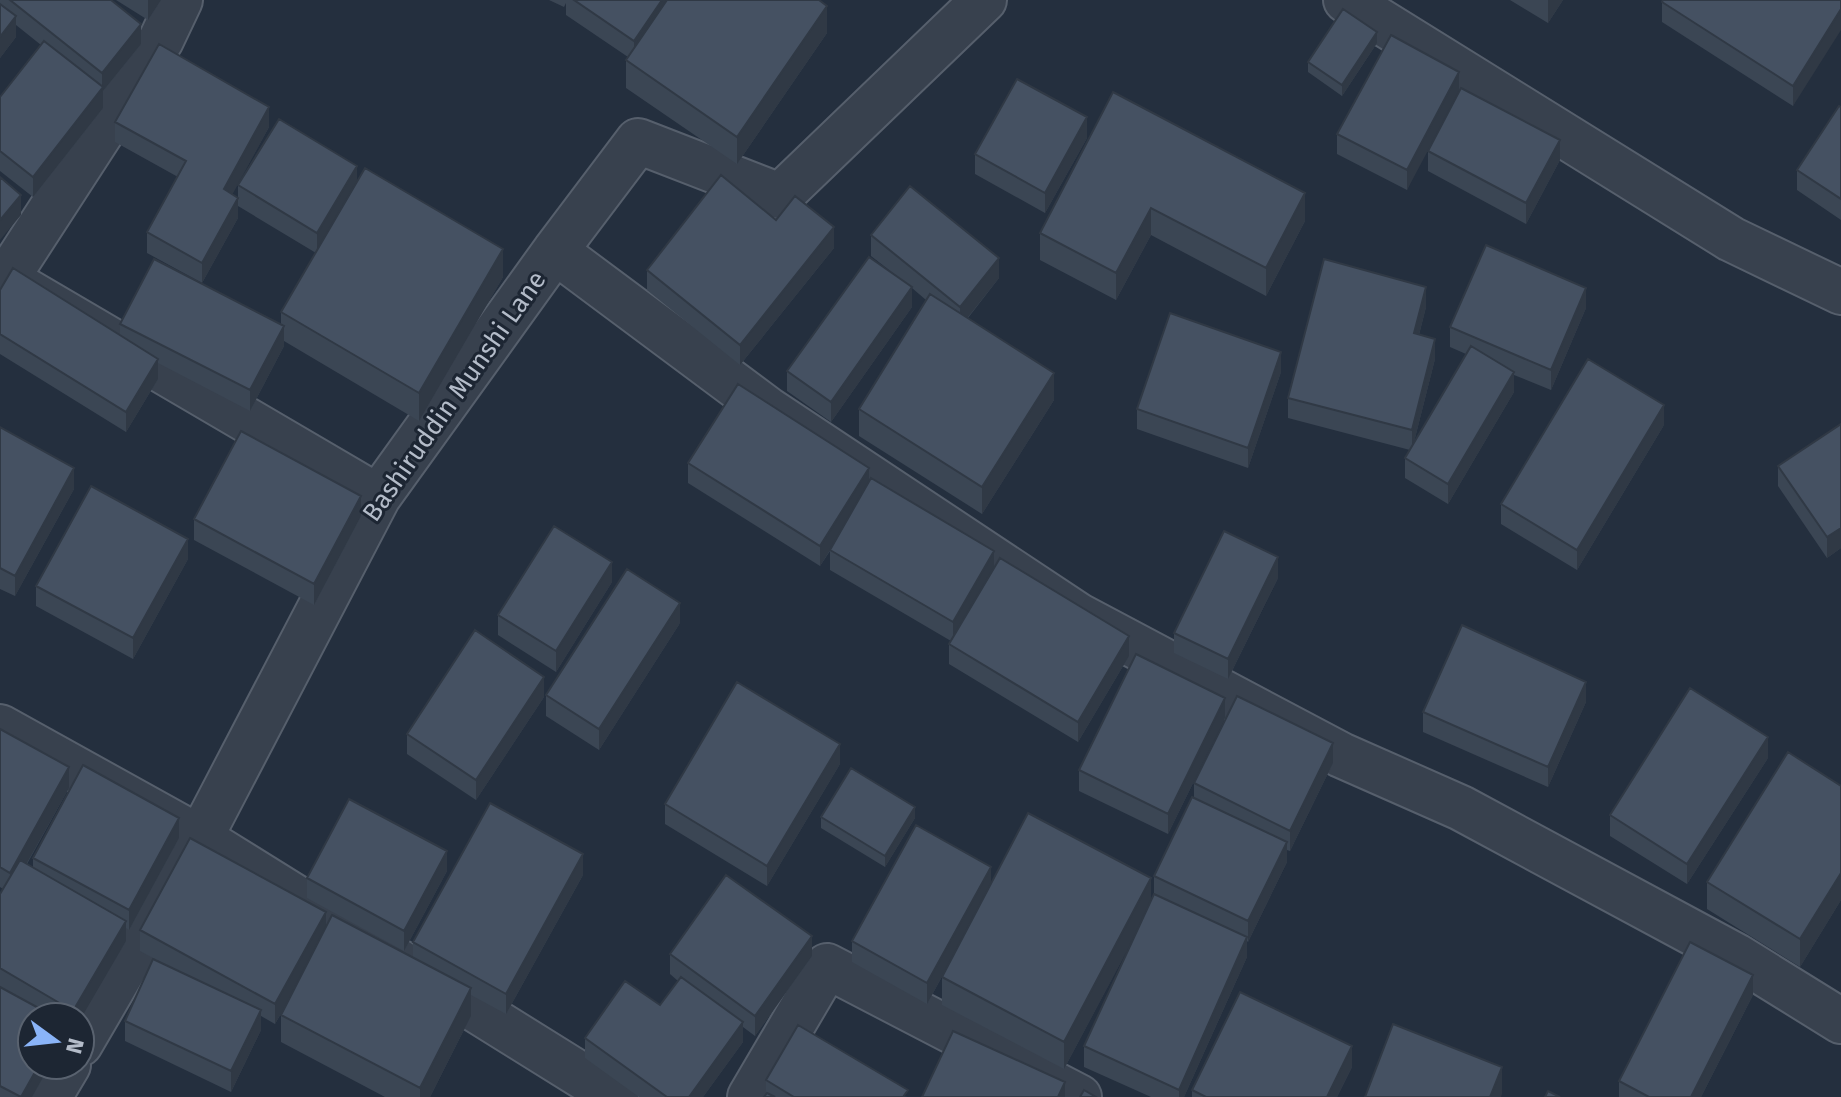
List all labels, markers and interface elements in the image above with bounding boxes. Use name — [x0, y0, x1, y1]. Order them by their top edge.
street label: Bashiruddin Munshi Lane — [356, 265, 553, 527]
north arrow — [16, 1001, 96, 1081]
text: N — [60, 1036, 90, 1057]

